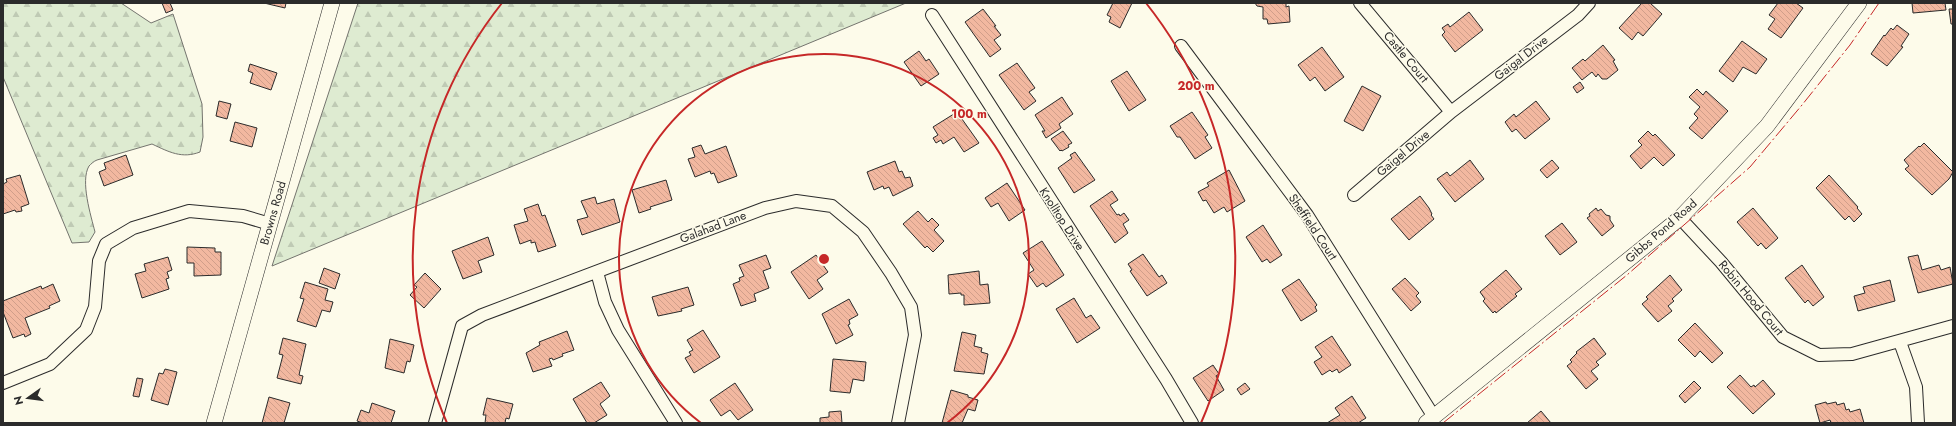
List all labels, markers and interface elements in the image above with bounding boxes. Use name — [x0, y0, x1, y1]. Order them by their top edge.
street label: Castle Court — [1379, 27, 1433, 87]
street label: Gaigal Drive — [1490, 31, 1552, 85]
text: 200 m — [1177, 77, 1215, 95]
text: 100 m — [951, 105, 987, 123]
street label: Gaigel Drive — [1373, 125, 1433, 181]
street label: Browns Road — [255, 179, 291, 247]
street label: Knolltop Drive — [1035, 184, 1089, 254]
street label: Sheffield Court — [1284, 190, 1342, 264]
street label: Gibbs Pond Road — [1621, 195, 1701, 267]
street label: Galahad Lane — [677, 206, 749, 248]
centre of rings — [817, 252, 831, 266]
street label: Robin Hood Court — [1714, 256, 1788, 340]
north arrow — [8, 378, 48, 418]
text: N — [9, 394, 27, 407]

